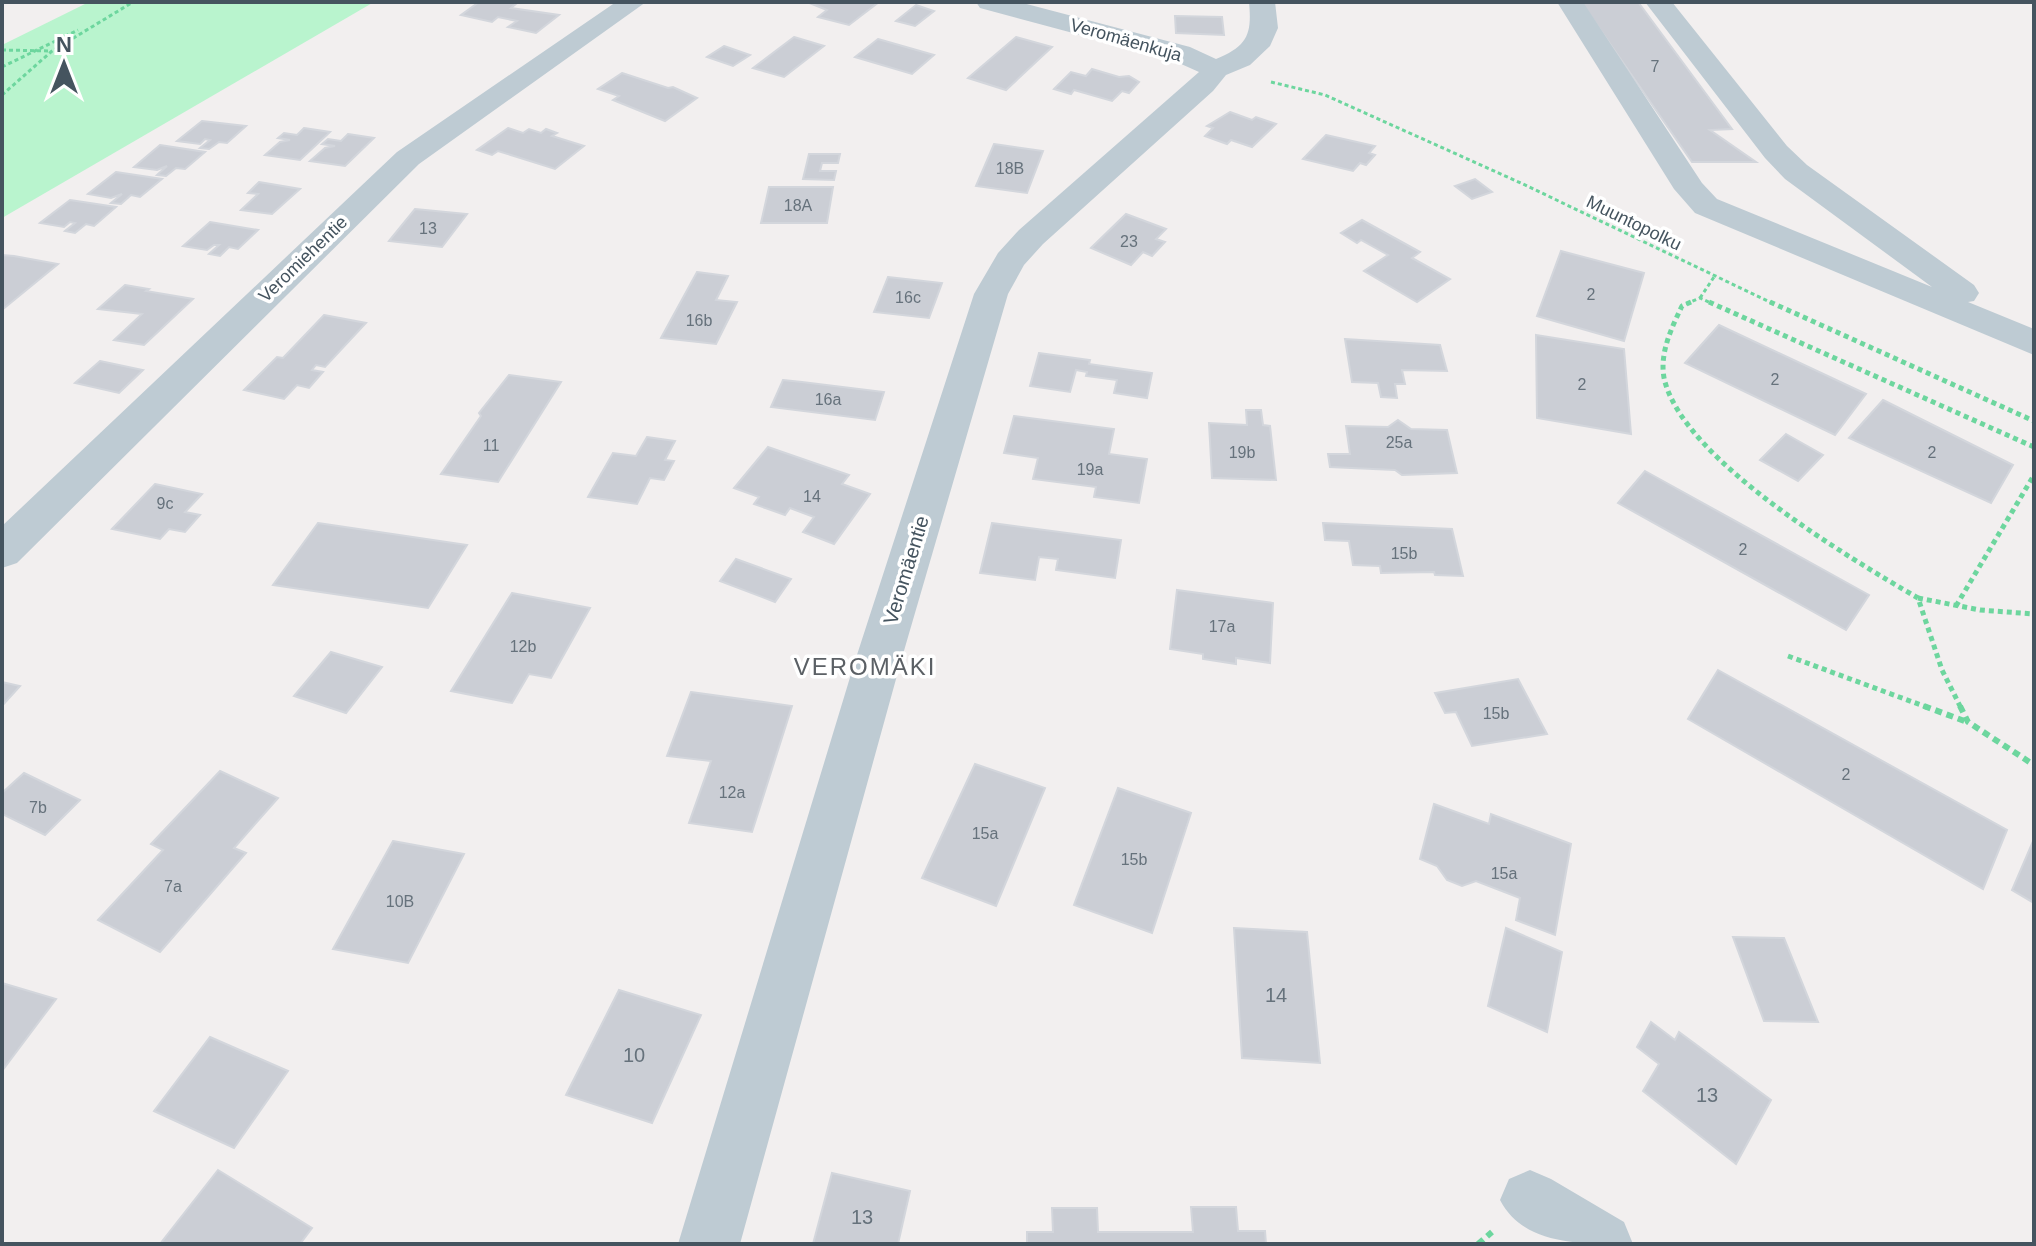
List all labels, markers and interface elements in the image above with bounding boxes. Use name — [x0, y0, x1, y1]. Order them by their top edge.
street label: Veromäenkuja — [1068, 15, 1185, 66]
north arrow — [24, 24, 104, 104]
text: N — [56, 32, 72, 57]
house number: 7 — [1651, 58, 1660, 75]
house number: 18B — [996, 160, 1024, 177]
street label: Muuntopolku — [1583, 191, 1685, 255]
house number: 18A — [784, 197, 813, 214]
street label: Veromiehentie — [255, 212, 351, 306]
house number: 13 — [419, 220, 437, 237]
house number: 23 — [1120, 233, 1138, 250]
house number: 2 — [1587, 286, 1596, 303]
house number: 16c — [895, 289, 921, 306]
house number: 16b — [686, 312, 712, 329]
house number: 2 — [1771, 371, 1780, 388]
house number: 2 — [1578, 376, 1587, 393]
house number: 16a — [815, 391, 841, 408]
house number: 25a — [1386, 434, 1412, 451]
house number: 11 — [483, 437, 499, 454]
house number: 19b — [1229, 444, 1255, 461]
house number: 2 — [1928, 444, 1937, 461]
house number: 19a — [1077, 461, 1103, 478]
house number: 14 — [803, 488, 821, 505]
house number: 9c — [157, 495, 173, 512]
street label: Veromäentie — [879, 513, 933, 627]
house number: 2 — [1739, 541, 1748, 558]
house number: 15b — [1391, 545, 1417, 562]
house number: 17a — [1209, 618, 1235, 635]
house number: 12b — [510, 638, 536, 655]
district label: VEROMÄKI — [794, 653, 936, 680]
house number: 15b — [1483, 705, 1509, 722]
house number: 2 — [1842, 766, 1851, 783]
house number: 12a — [719, 784, 745, 801]
house number: 7b — [29, 799, 47, 816]
house number: 15a — [972, 825, 998, 842]
house number: 15b — [1121, 851, 1147, 868]
house number: 15a — [1491, 865, 1517, 882]
house number: 7a — [164, 878, 182, 895]
house number: 10B — [386, 893, 414, 910]
house number: 14 — [1265, 984, 1287, 1006]
house number: 10 — [623, 1044, 645, 1066]
house number: 13 — [1696, 1084, 1718, 1106]
house number: 13 — [851, 1206, 873, 1228]

